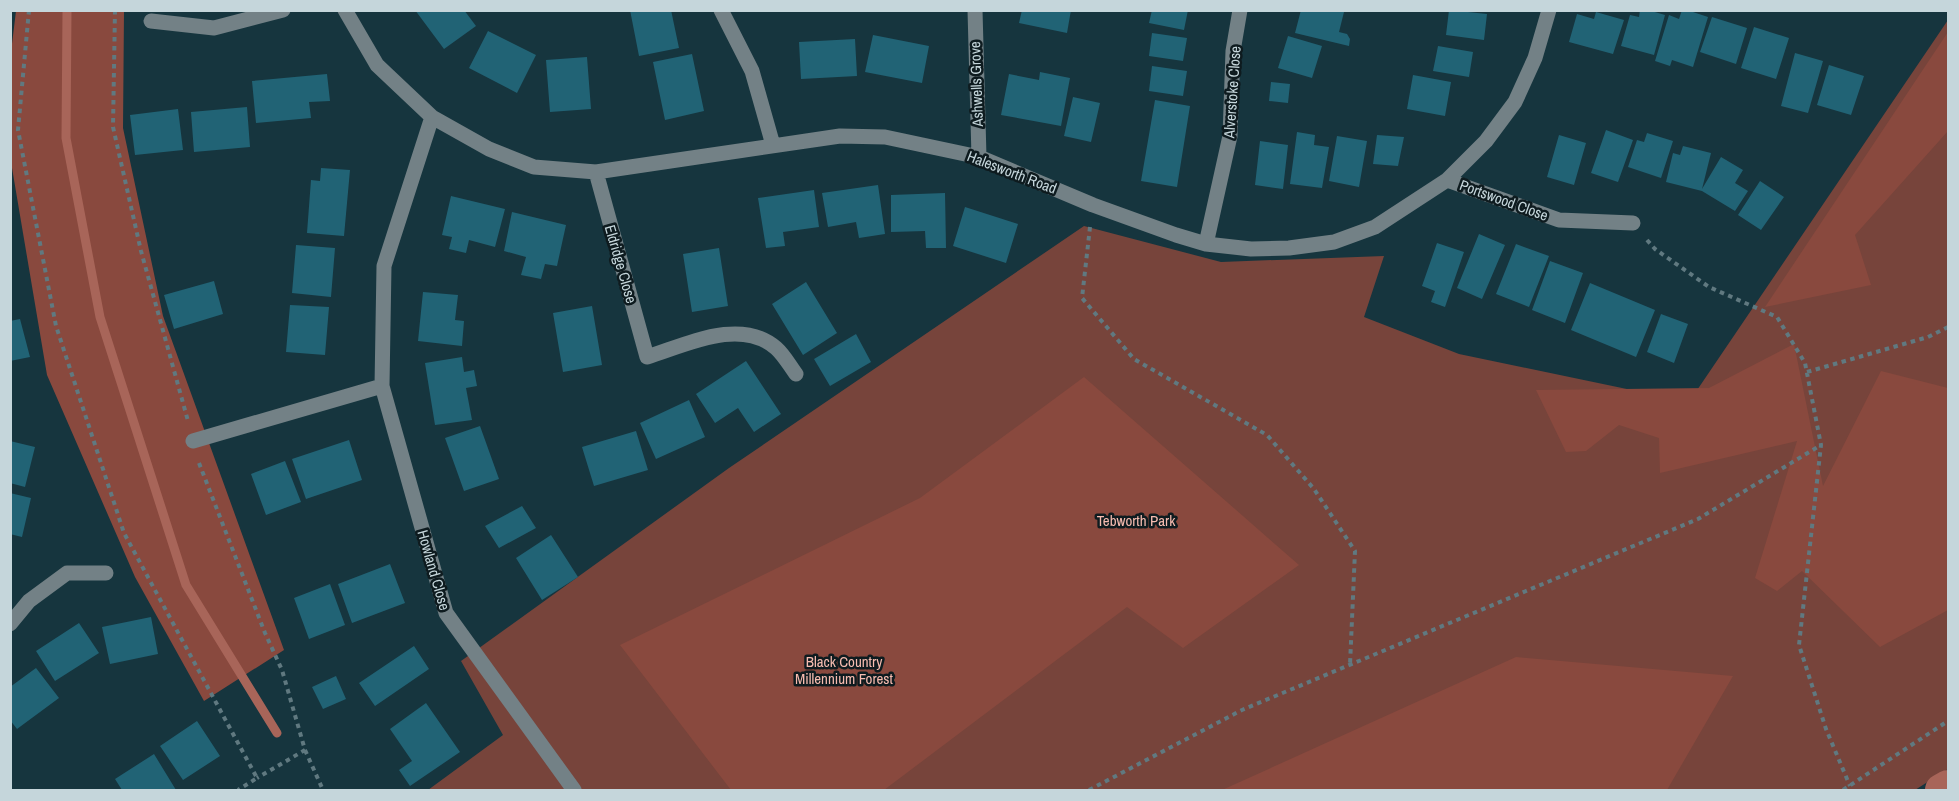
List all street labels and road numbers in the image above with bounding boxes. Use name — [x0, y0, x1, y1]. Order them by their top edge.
street label: Ashwells Grove — [964, 41, 988, 128]
street label: Alverstoke Close — [1218, 45, 1246, 140]
street label: Halesworth Road — [964, 145, 1060, 199]
street label: Portswood Close — [1457, 174, 1551, 226]
street label: Eldridge Close — [600, 222, 642, 306]
street label: Howland Close — [413, 527, 456, 613]

